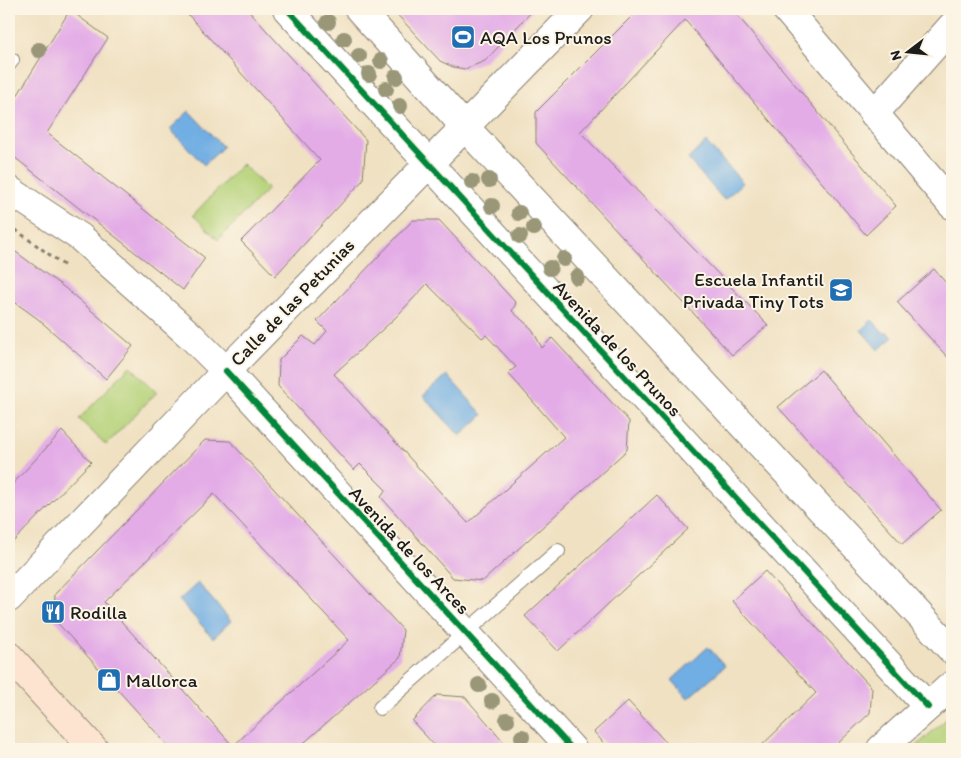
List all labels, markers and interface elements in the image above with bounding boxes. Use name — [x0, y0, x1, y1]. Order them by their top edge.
sports icon: AQA Los Prunos — [450, 24, 476, 50]
place label: AQA Los Prunos — [480, 26, 612, 49]
north arrow — [884, 28, 934, 78]
text: N — [887, 49, 905, 62]
street label: Calle de las Petunias — [225, 234, 359, 371]
place label: Escuela Infantil Privada Tiny Tots — [683, 268, 825, 313]
street label: Avenida de los Prunos — [548, 275, 687, 421]
school or university icon: Escuela Infantil Privada Tiny Tots — [828, 277, 854, 303]
street label: Avenida de los Arces — [344, 481, 475, 619]
restaurant icon: Rodilla — [40, 599, 66, 625]
place label: Rodilla — [70, 601, 127, 624]
shop icon: Mallorca — [96, 667, 122, 693]
place label: Mallorca — [126, 669, 198, 692]

